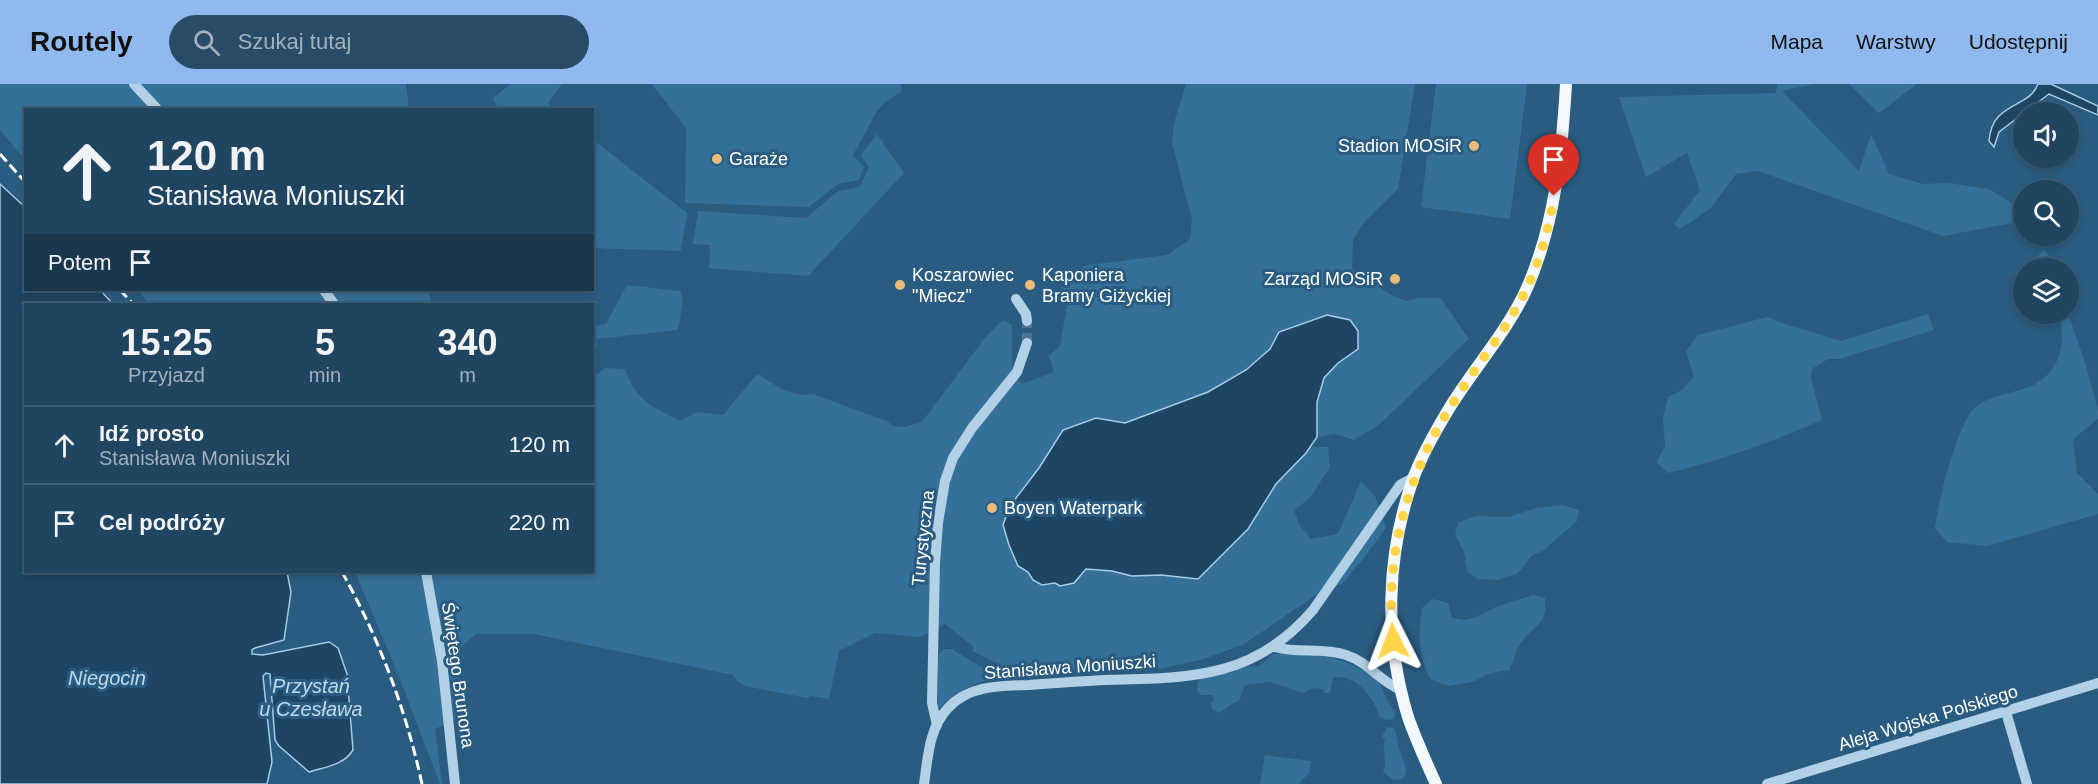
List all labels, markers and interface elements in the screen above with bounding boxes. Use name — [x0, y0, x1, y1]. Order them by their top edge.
search box — [169, 15, 589, 69]
text: Routely — [30, 26, 133, 57]
icon: search — [190, 26, 223, 59]
text: Szukaj tutaj — [238, 29, 351, 54]
text: Mapa — [1771, 30, 1823, 53]
text: Warstwy — [1856, 30, 1936, 53]
text: Udostępnij — [1969, 30, 2068, 53]
map controls — [2013, 102, 2079, 324]
button: sound — [2013, 102, 2079, 168]
icon: ahead — [48, 132, 126, 210]
text: 120 m — [147, 132, 266, 179]
pin — [1528, 134, 1579, 196]
place label: Stadion MOSiR — [1338, 136, 1462, 156]
marker: Stadion MOSiR — [1467, 139, 1481, 153]
icon: arrive — [1537, 143, 1570, 176]
place label: Garaże — [729, 149, 788, 169]
marker: Garaże — [710, 152, 724, 166]
button: search — [2013, 180, 2079, 246]
text: Stanisława Moniuszki — [147, 181, 405, 211]
icon: arrive — [124, 246, 157, 279]
text: Potem — [48, 250, 112, 275]
button: layers — [2013, 258, 2079, 324]
place label: Koszarowiec "Miecz" — [912, 265, 1014, 306]
place label: Kaponiera Bramy Giżyckiej — [1042, 265, 1171, 306]
place label: Zarząd MOSiR — [1264, 269, 1383, 289]
marker: Zarząd MOSiR — [1388, 272, 1402, 286]
marker: Koszarowiec "Miecz" — [893, 278, 907, 292]
marker: Kaponiera Bramy Giżyckiej — [1023, 278, 1037, 292]
text: 15:25 — [120, 322, 212, 363]
text: 5 — [315, 322, 335, 363]
text: 340 — [437, 322, 498, 363]
text: Przyjazd — [128, 364, 205, 386]
text: min — [309, 364, 341, 386]
text: m — [459, 364, 476, 386]
text: Idź prosto — [99, 421, 204, 446]
icon: ahead — [48, 429, 81, 462]
text: 120 m — [509, 432, 570, 457]
text: Stanisława Moniuszki — [99, 447, 290, 469]
street label: Turystyczna — [908, 488, 938, 587]
place label: Boyen Waterpark — [1004, 498, 1143, 518]
marker: Boyen Waterpark — [985, 501, 999, 515]
icon: arrive — [48, 507, 81, 540]
text: Cel podróży — [99, 510, 225, 535]
text: 220 m — [509, 510, 570, 535]
street label: Świętego Brunona — [438, 601, 479, 750]
position arrow — [1361, 609, 1425, 673]
street label: Stanisława Moniuszki — [983, 651, 1157, 683]
water label: Niegocin — [68, 667, 146, 689]
water label: Przystań u Czesława — [259, 675, 363, 720]
street label: Aleja Wojska Polskiego — [1836, 681, 2020, 755]

